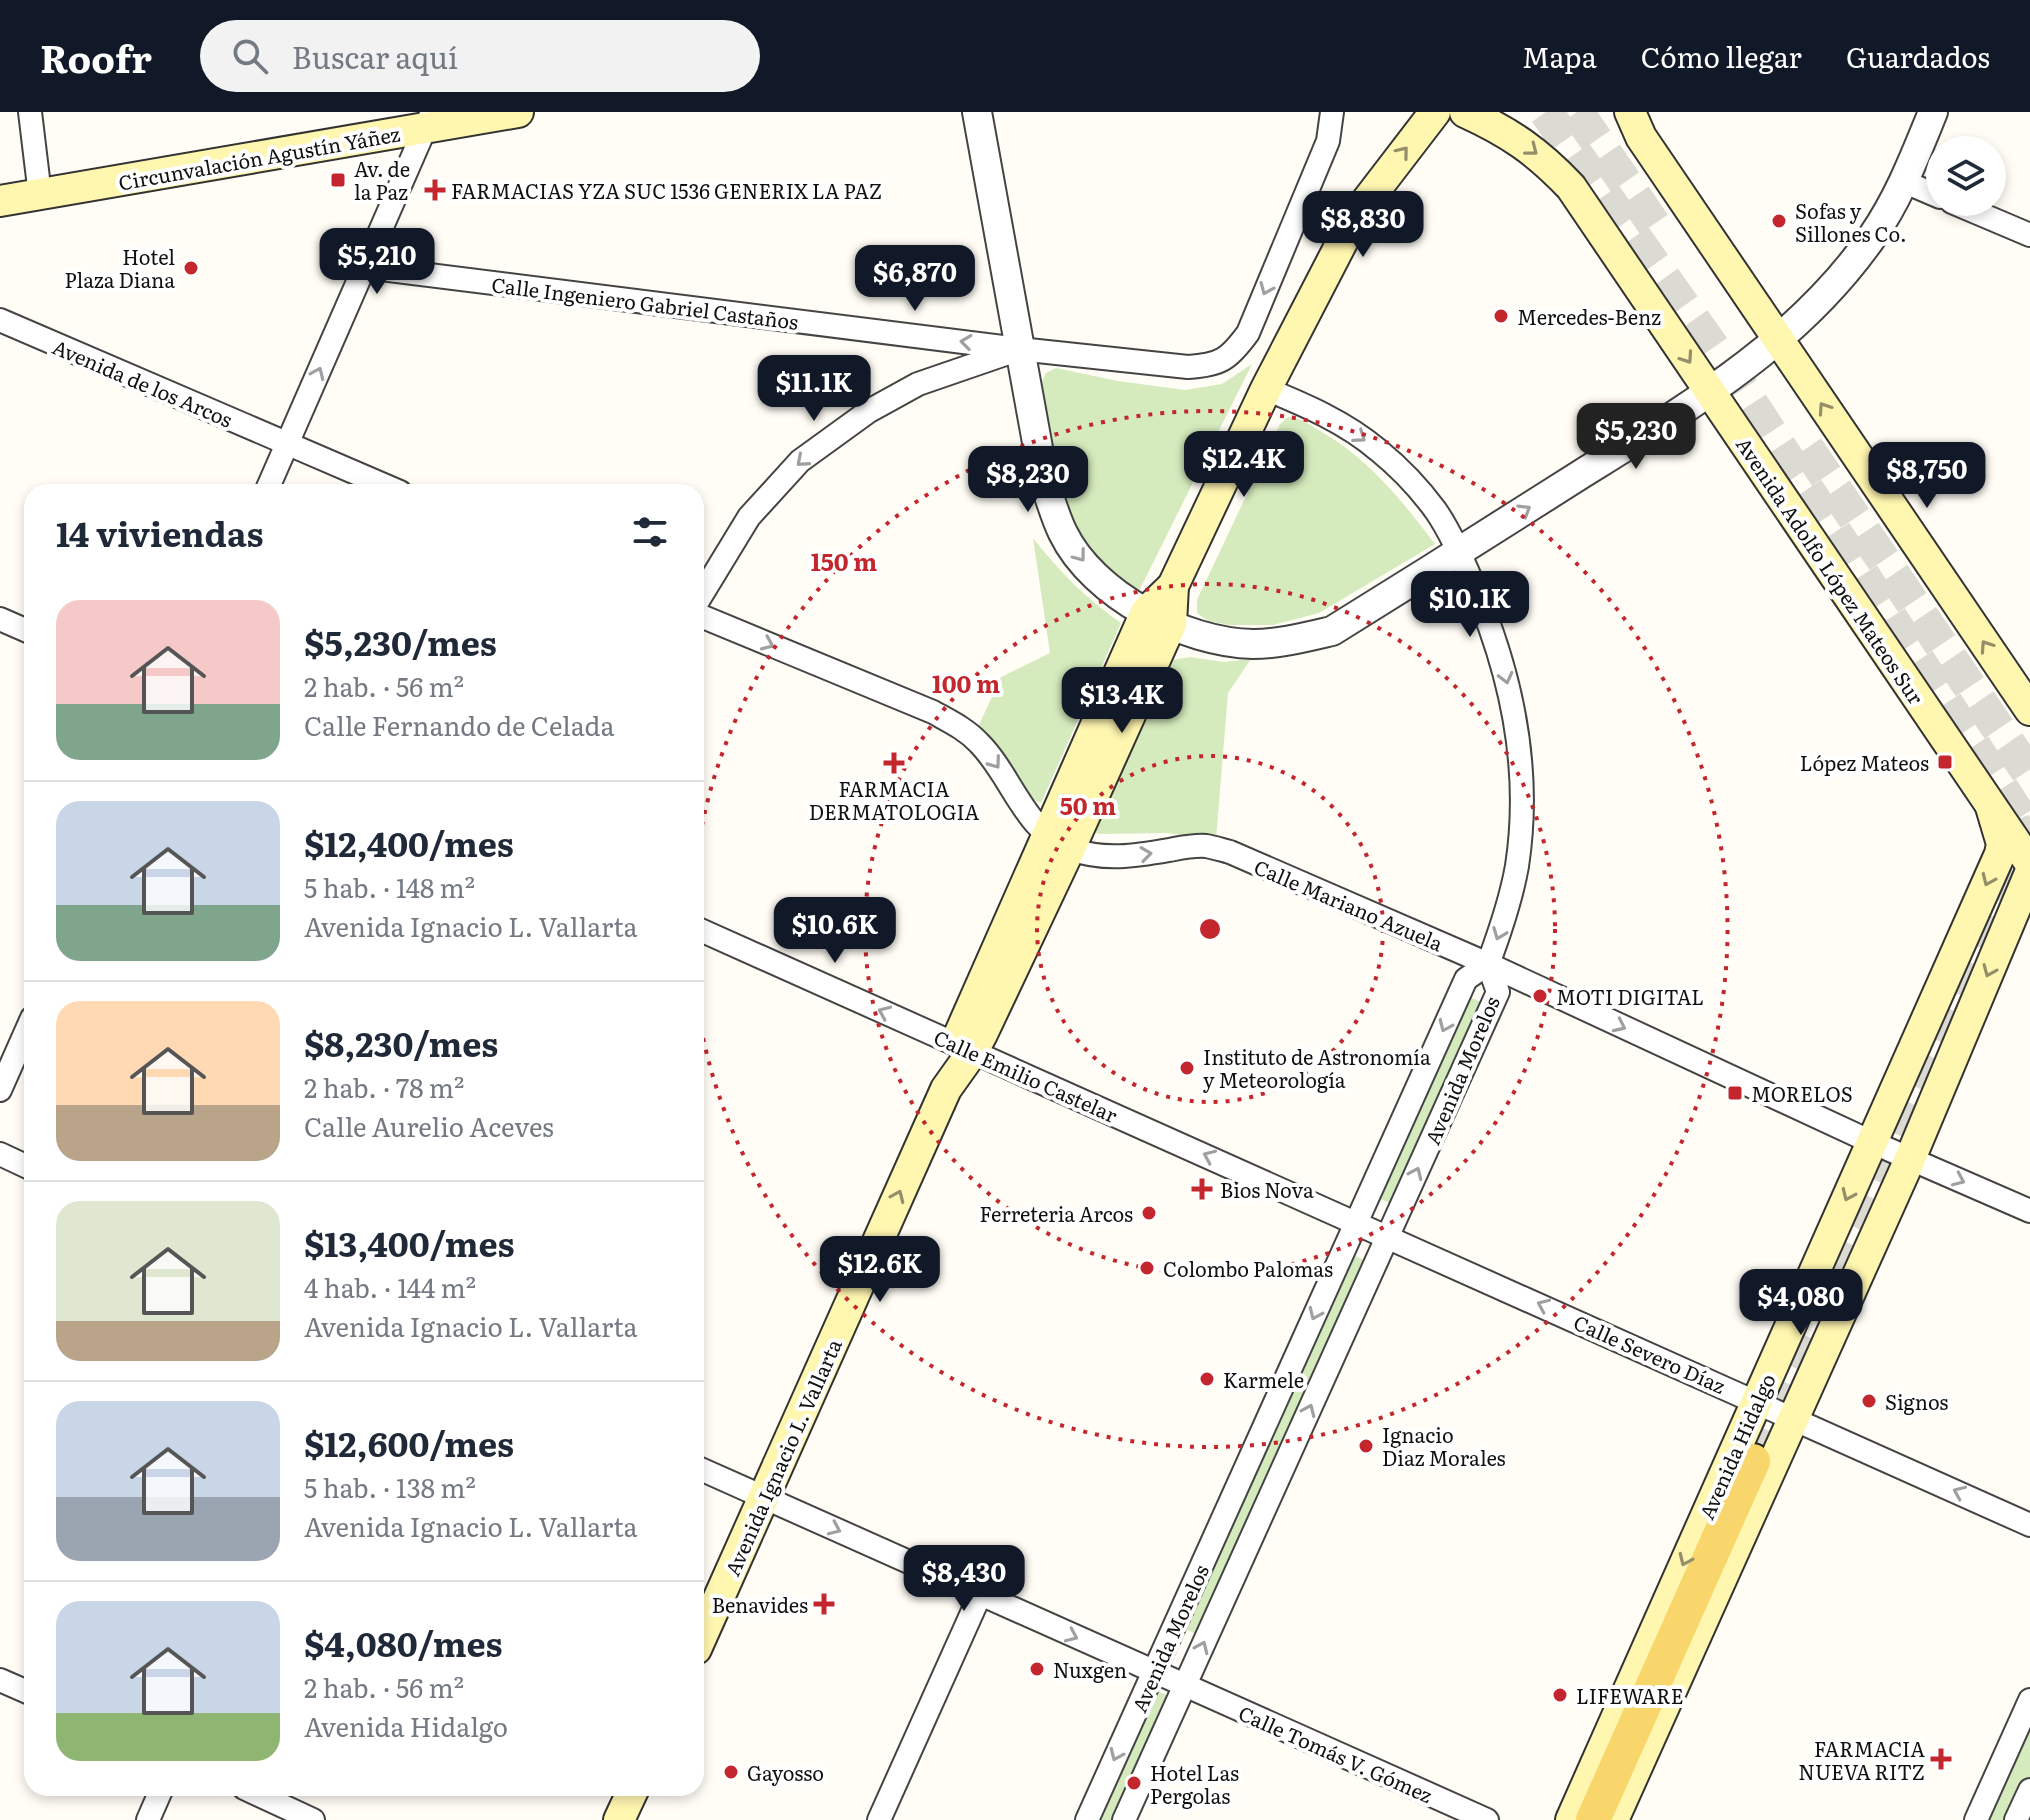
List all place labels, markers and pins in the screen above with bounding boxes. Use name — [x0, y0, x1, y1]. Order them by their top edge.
place label: Av. de la Paz — [354, 153, 410, 206]
marker: Av. de la Paz — [329, 171, 347, 189]
place label: FARMACIAS YZA SUC 1536 GENERIX LA PAZ — [451, 175, 882, 205]
marker: FARMACIAS YZA SUC 1536 GENERIX LA PAZ — [426, 181, 444, 199]
pin: $8,830 — [1298, 191, 1428, 259]
place label: Sofas y Sillones Co. — [1795, 195, 1907, 248]
marker: Sofas y Sillones Co. — [1770, 212, 1788, 230]
pin: $5,210 — [312, 228, 442, 296]
place label: Hotel Plaza Diana — [64, 241, 175, 294]
pin: $6,870 — [850, 245, 980, 313]
marker: Hotel Plaza Diana — [182, 259, 200, 277]
place label: Mercedes-Benz — [1517, 301, 1661, 331]
marker: Mercedes-Benz — [1492, 307, 1510, 325]
pin: $11.1K — [749, 355, 879, 423]
pin: $5,230 — [1571, 403, 1701, 471]
pin: $12.4K — [1179, 431, 1309, 499]
pin: $8,750 — [1862, 442, 1992, 510]
pin: $8,230 — [963, 446, 1093, 514]
pin: $10.1K — [1405, 571, 1535, 639]
pin: $13.4K — [1057, 667, 1187, 735]
place label: López Mateos — [1800, 747, 1929, 777]
marker: López Mateos — [1936, 753, 1954, 771]
marker: FARMACIA DERMATOLOGIA — [885, 754, 903, 772]
place label: FARMACIA DERMATOLOGIA — [809, 773, 980, 826]
pin: $10.6K — [770, 897, 900, 965]
centre of rings — [1196, 915, 1224, 943]
place label: MOTI DIGITAL — [1556, 981, 1704, 1011]
marker: MOTI DIGITAL — [1531, 987, 1549, 1005]
place label: Instituto de Astronomía y Meteorología — [1203, 1041, 1431, 1094]
marker: Instituto de Astronomía y Meteorología — [1178, 1059, 1196, 1077]
place label: MORELOS — [1751, 1078, 1853, 1108]
marker: MORELOS — [1726, 1084, 1744, 1102]
place label: Bios Nova — [1220, 1174, 1314, 1204]
marker: Bios Nova — [1191, 1178, 1213, 1200]
place label: Ferreteria Arcos — [980, 1198, 1133, 1228]
marker: Ferreteria Arcos — [1140, 1204, 1158, 1222]
pin: $12.6K — [815, 1236, 945, 1304]
place label: Colombo Palomas — [1163, 1253, 1333, 1283]
marker: Colombo Palomas — [1138, 1259, 1156, 1277]
pin: $4,080 — [1736, 1269, 1866, 1337]
place label: Karmele — [1223, 1364, 1304, 1394]
marker: Karmele — [1198, 1370, 1216, 1388]
place label: Signos — [1885, 1386, 1948, 1416]
marker: Signos — [1860, 1392, 1878, 1410]
place label: Ignacio Diaz Morales — [1382, 1419, 1506, 1472]
marker: Ignacio Diaz Morales — [1357, 1437, 1375, 1455]
pin: $8,430 — [899, 1545, 1029, 1613]
place label: Benavides — [712, 1589, 808, 1619]
marker: Benavides — [815, 1595, 833, 1613]
place label: Nuxgen — [1053, 1654, 1127, 1684]
marker: Nuxgen — [1028, 1660, 1046, 1678]
place label: LIFEWARE — [1576, 1680, 1684, 1710]
marker: LIFEWARE — [1551, 1686, 1569, 1704]
place label: FARMACIA NUEVA RITZ — [1798, 1733, 1925, 1786]
marker: FARMACIA NUEVA RITZ — [1932, 1750, 1950, 1768]
place label: Gayosso — [747, 1757, 824, 1787]
place label: Hotel Las Pergolas — [1150, 1757, 1239, 1810]
marker: Gayosso — [722, 1763, 740, 1781]
marker: Hotel Las Pergolas — [1125, 1774, 1143, 1792]

